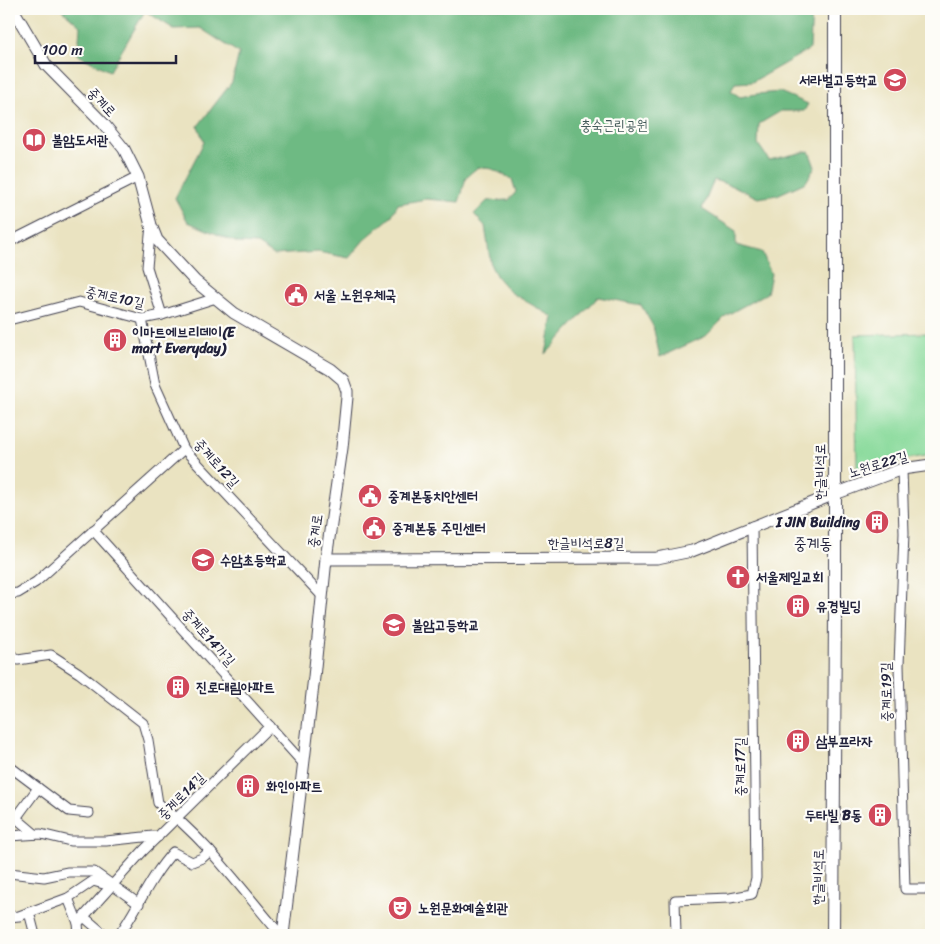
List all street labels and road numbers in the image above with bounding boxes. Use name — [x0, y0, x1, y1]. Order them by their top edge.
street label: 중계로 — [81, 81, 122, 123]
street label: 중계로10길 — [83, 279, 148, 316]
street label: 중계로12길 — [188, 433, 246, 494]
street label: 노원로22길 — [845, 443, 912, 485]
street label: 한글비석로 — [808, 444, 833, 500]
street label: 중계로 — [301, 513, 330, 550]
street label: 한글비석로8길 — [548, 531, 625, 556]
street label: 중계로14가길 — [176, 603, 242, 673]
street label: 중계로19길 — [873, 661, 900, 722]
street label: 중계로17길 — [728, 737, 753, 797]
street label: 중계로14길 — [151, 766, 212, 826]
street label: 한글비석로 — [806, 849, 831, 905]

